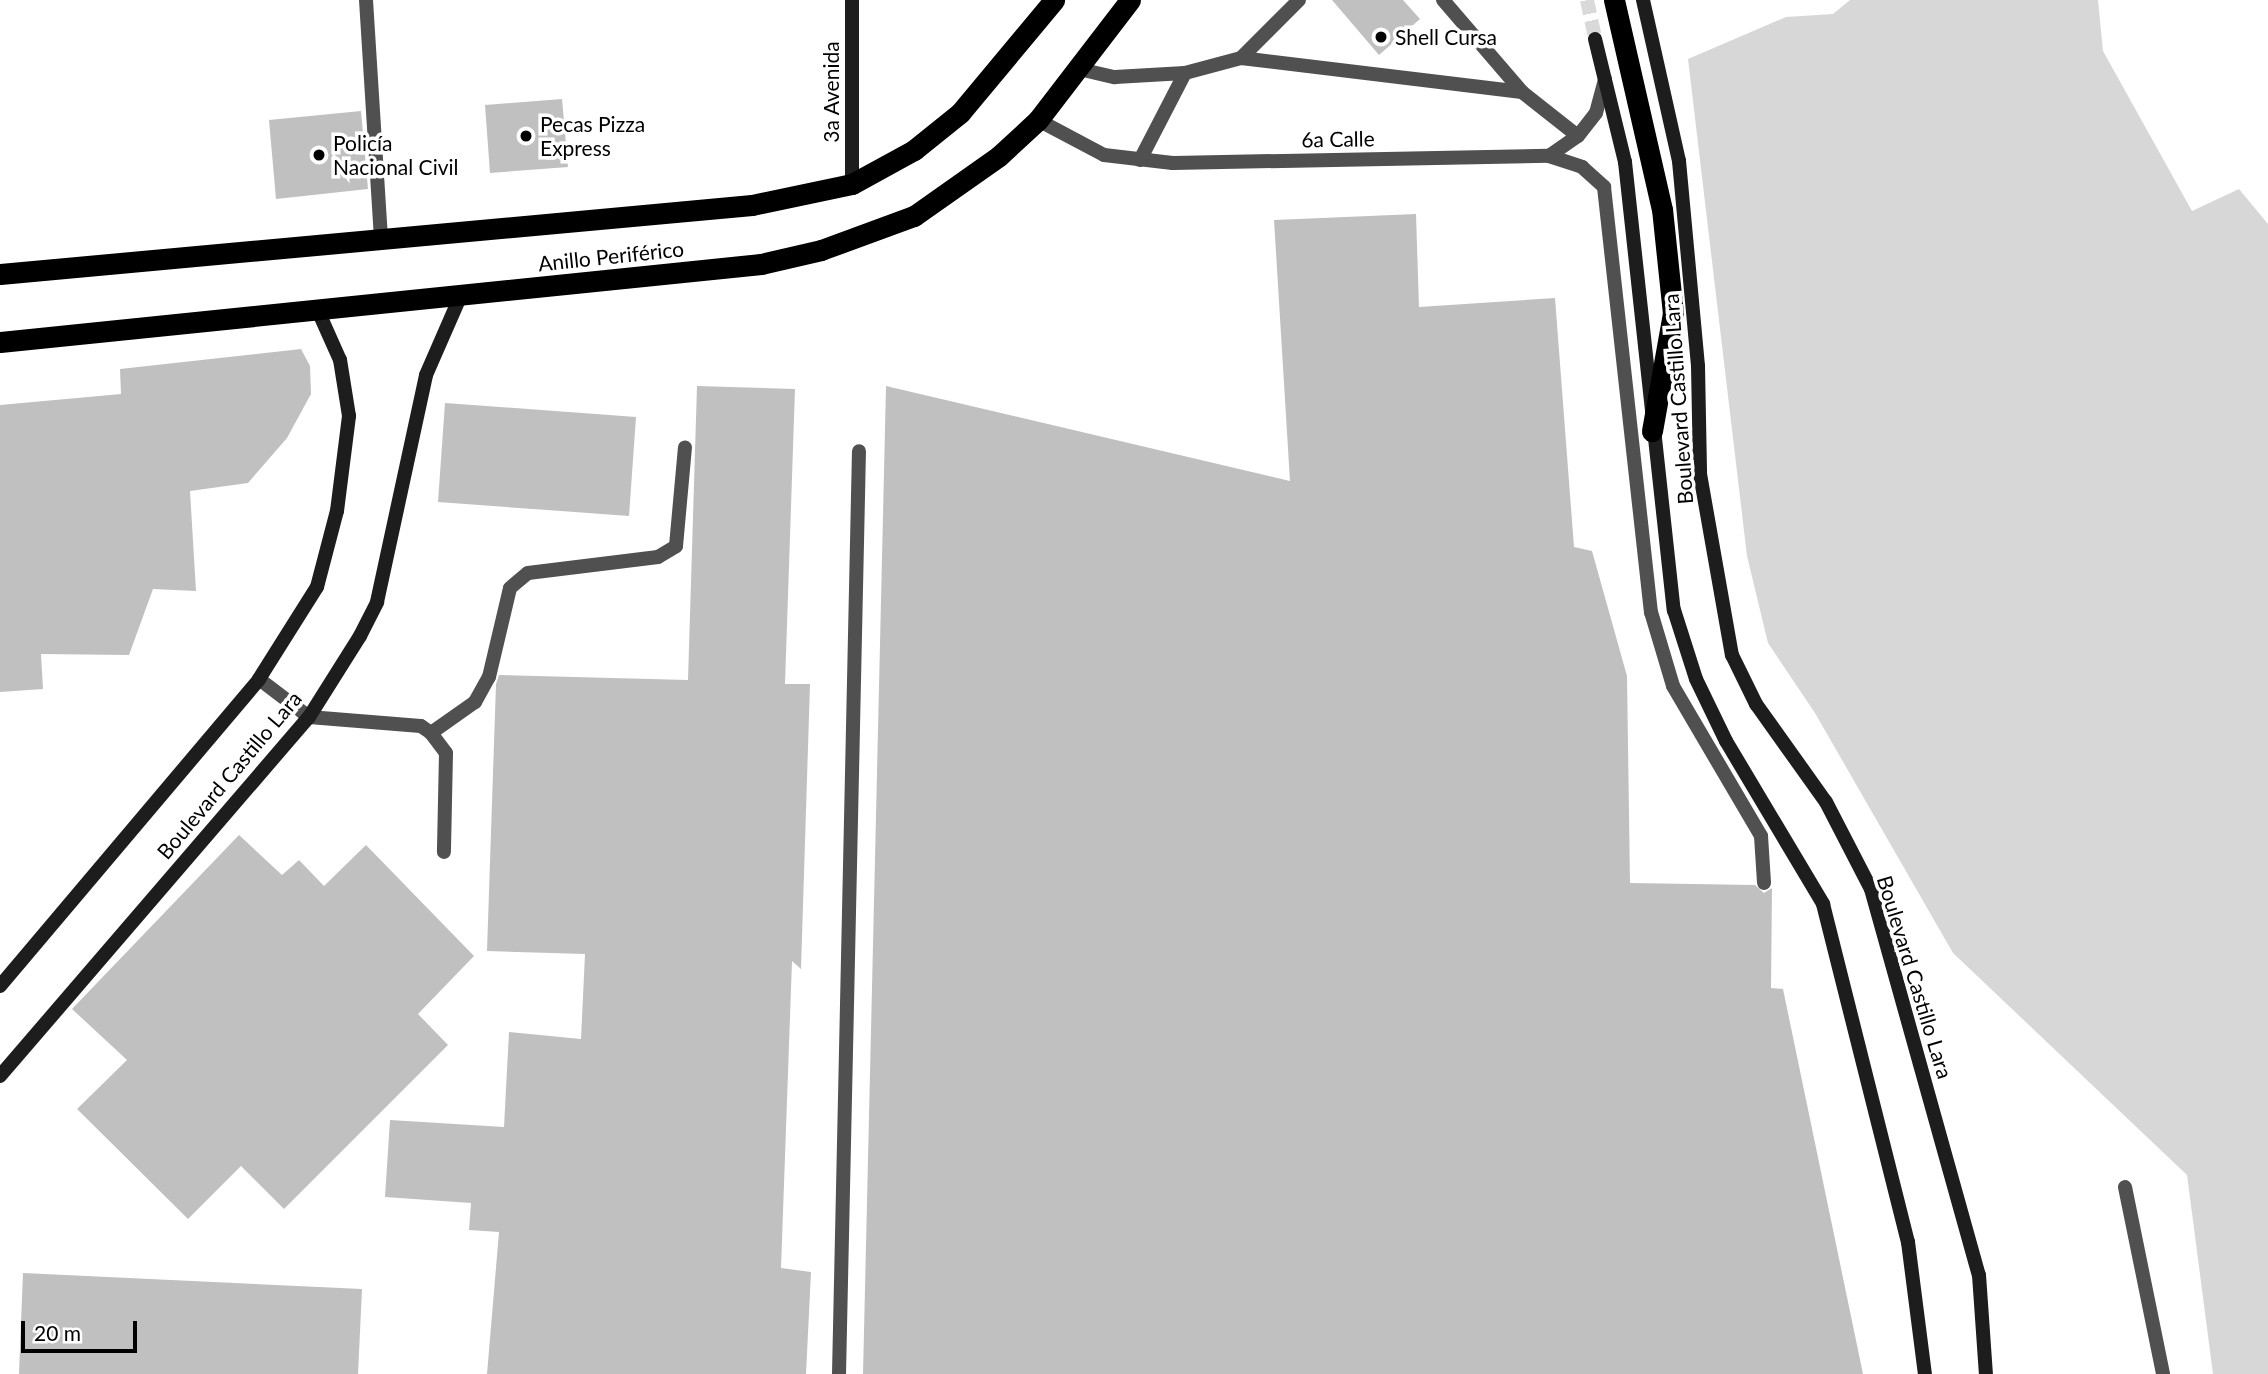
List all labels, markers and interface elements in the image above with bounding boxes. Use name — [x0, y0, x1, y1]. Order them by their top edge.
place label: Shell Cursa — [1395, 24, 1497, 50]
marker: Shell Cursa — [1373, 29, 1389, 45]
street label: 3a Avenida — [818, 41, 844, 143]
place label: Pecas Pizza Express — [540, 111, 645, 161]
street label: 6a Calle — [1301, 126, 1375, 152]
marker: Pecas Pizza Express — [518, 128, 534, 144]
place label: Policía Nacional Civil — [333, 130, 459, 180]
marker: Policía Nacional Civil — [311, 147, 327, 163]
street label: Anillo Periférico — [537, 236, 685, 276]
street label: Boulevard Castillo Lara — [1658, 293, 1698, 505]
street label: Boulevard Castillo Lara — [152, 686, 306, 864]
street label: Boulevard Castillo Lara — [1872, 872, 1958, 1082]
scale bar — [24, 1308, 140, 1352]
text: 20 m — [34, 1320, 81, 1345]

